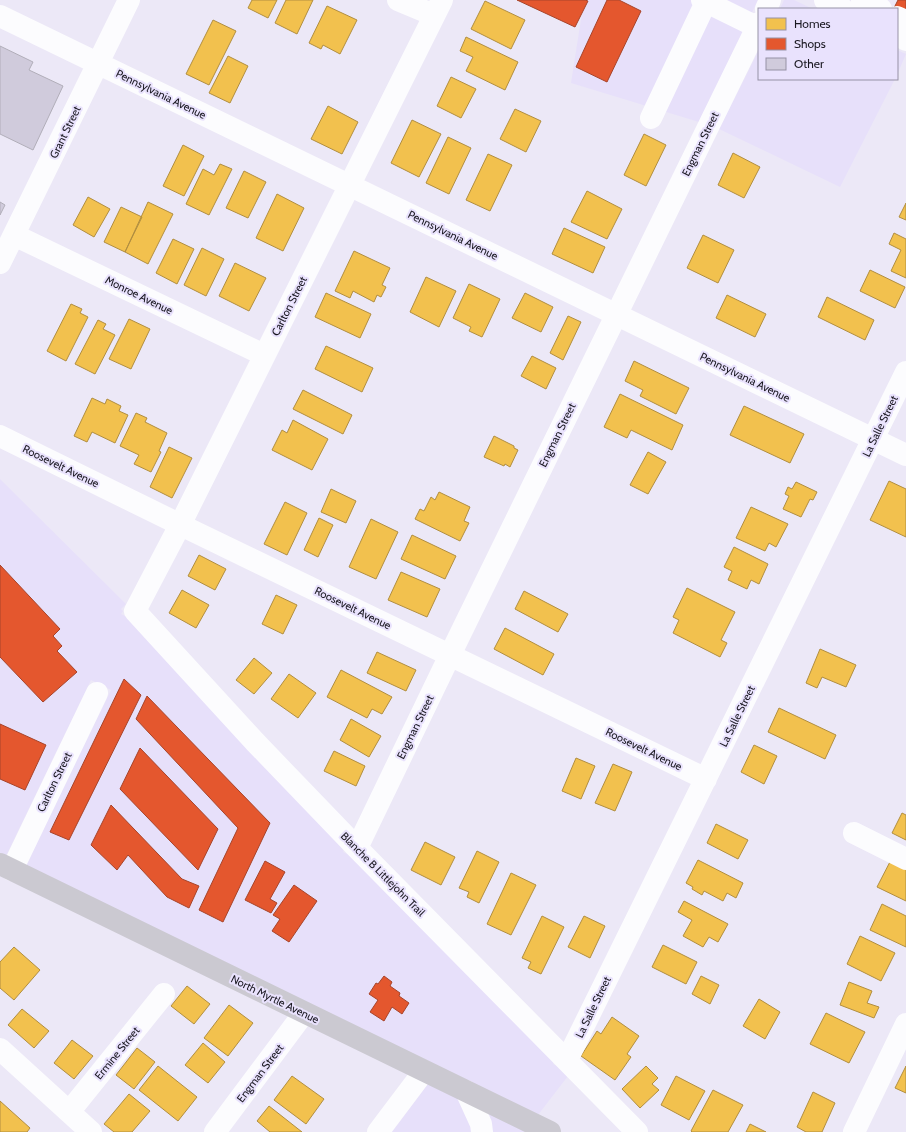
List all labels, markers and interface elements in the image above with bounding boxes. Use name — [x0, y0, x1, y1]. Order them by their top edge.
legend — [758, 8, 898, 80]
text: Homes — [794, 16, 831, 31]
text: Shops — [794, 36, 826, 51]
text: Other — [794, 56, 824, 71]
street label: Pennsylvania Avenue — [114, 66, 209, 122]
street label: Grant Street — [46, 103, 84, 160]
street label: Engman Street — [678, 109, 722, 178]
street label: Pennsylvania Avenue — [406, 207, 501, 263]
street label: Monroe Avenue — [103, 273, 175, 318]
street label: Carlton Street — [268, 274, 310, 338]
street label: Pennsylvania Avenue — [698, 349, 793, 405]
street label: La Salle Street — [859, 393, 901, 459]
street label: Engman Street — [535, 400, 579, 469]
street label: Roosevelt Avenue — [21, 441, 102, 491]
street label: Roosevelt Avenue — [313, 583, 394, 633]
street label: La Salle Street — [716, 683, 758, 749]
street label: Engman Street — [393, 692, 437, 761]
street label: Roosevelt Avenue — [604, 724, 685, 774]
street label: Carlton Street — [34, 750, 75, 814]
street label: Blanche B Littlejohn Trail — [338, 829, 428, 919]
street label: North Myrtle Avenue — [229, 972, 322, 1027]
street label: La Salle Street — [572, 974, 614, 1040]
street label: Ermine Street — [91, 1024, 143, 1082]
street label: Engman Street — [234, 1041, 287, 1105]

